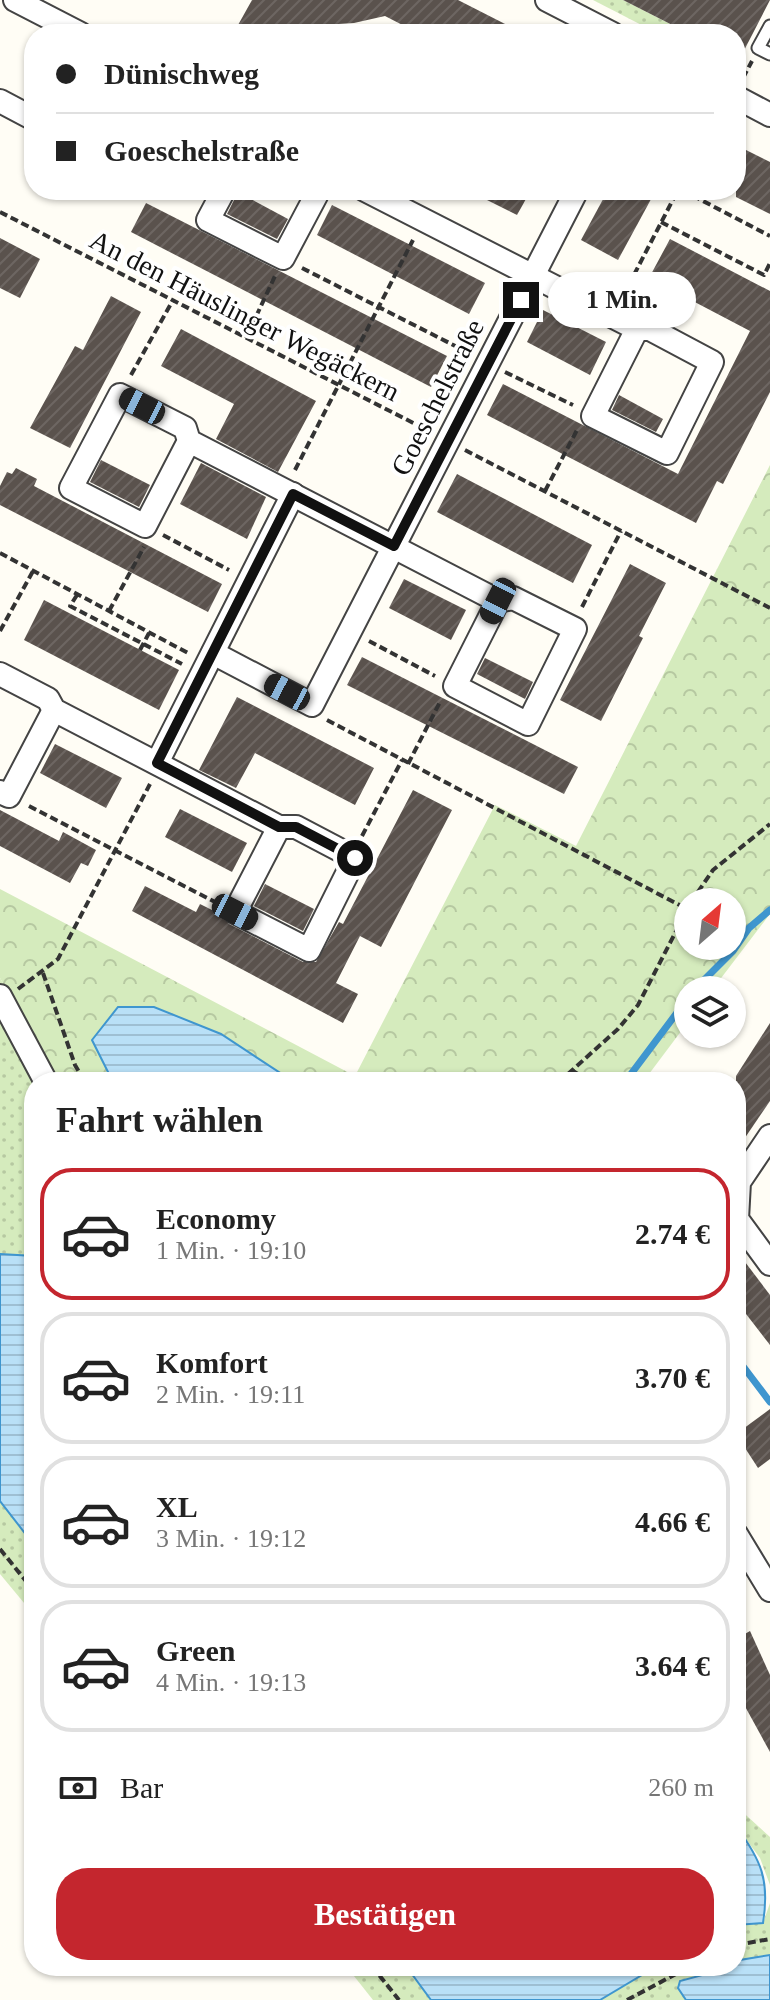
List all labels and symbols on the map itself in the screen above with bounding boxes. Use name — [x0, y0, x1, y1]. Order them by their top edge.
street label: An den Häuslinger Wegäckern — [85, 224, 405, 407]
callout: 1 Min. — [549, 272, 697, 328]
route end — [503, 282, 539, 318]
street label: Goeschelstraße — [385, 314, 490, 480]
car — [115, 384, 169, 428]
car — [476, 574, 520, 628]
car — [260, 670, 314, 714]
route start — [337, 840, 373, 876]
north arrow — [674, 888, 746, 960]
car — [208, 890, 262, 934]

